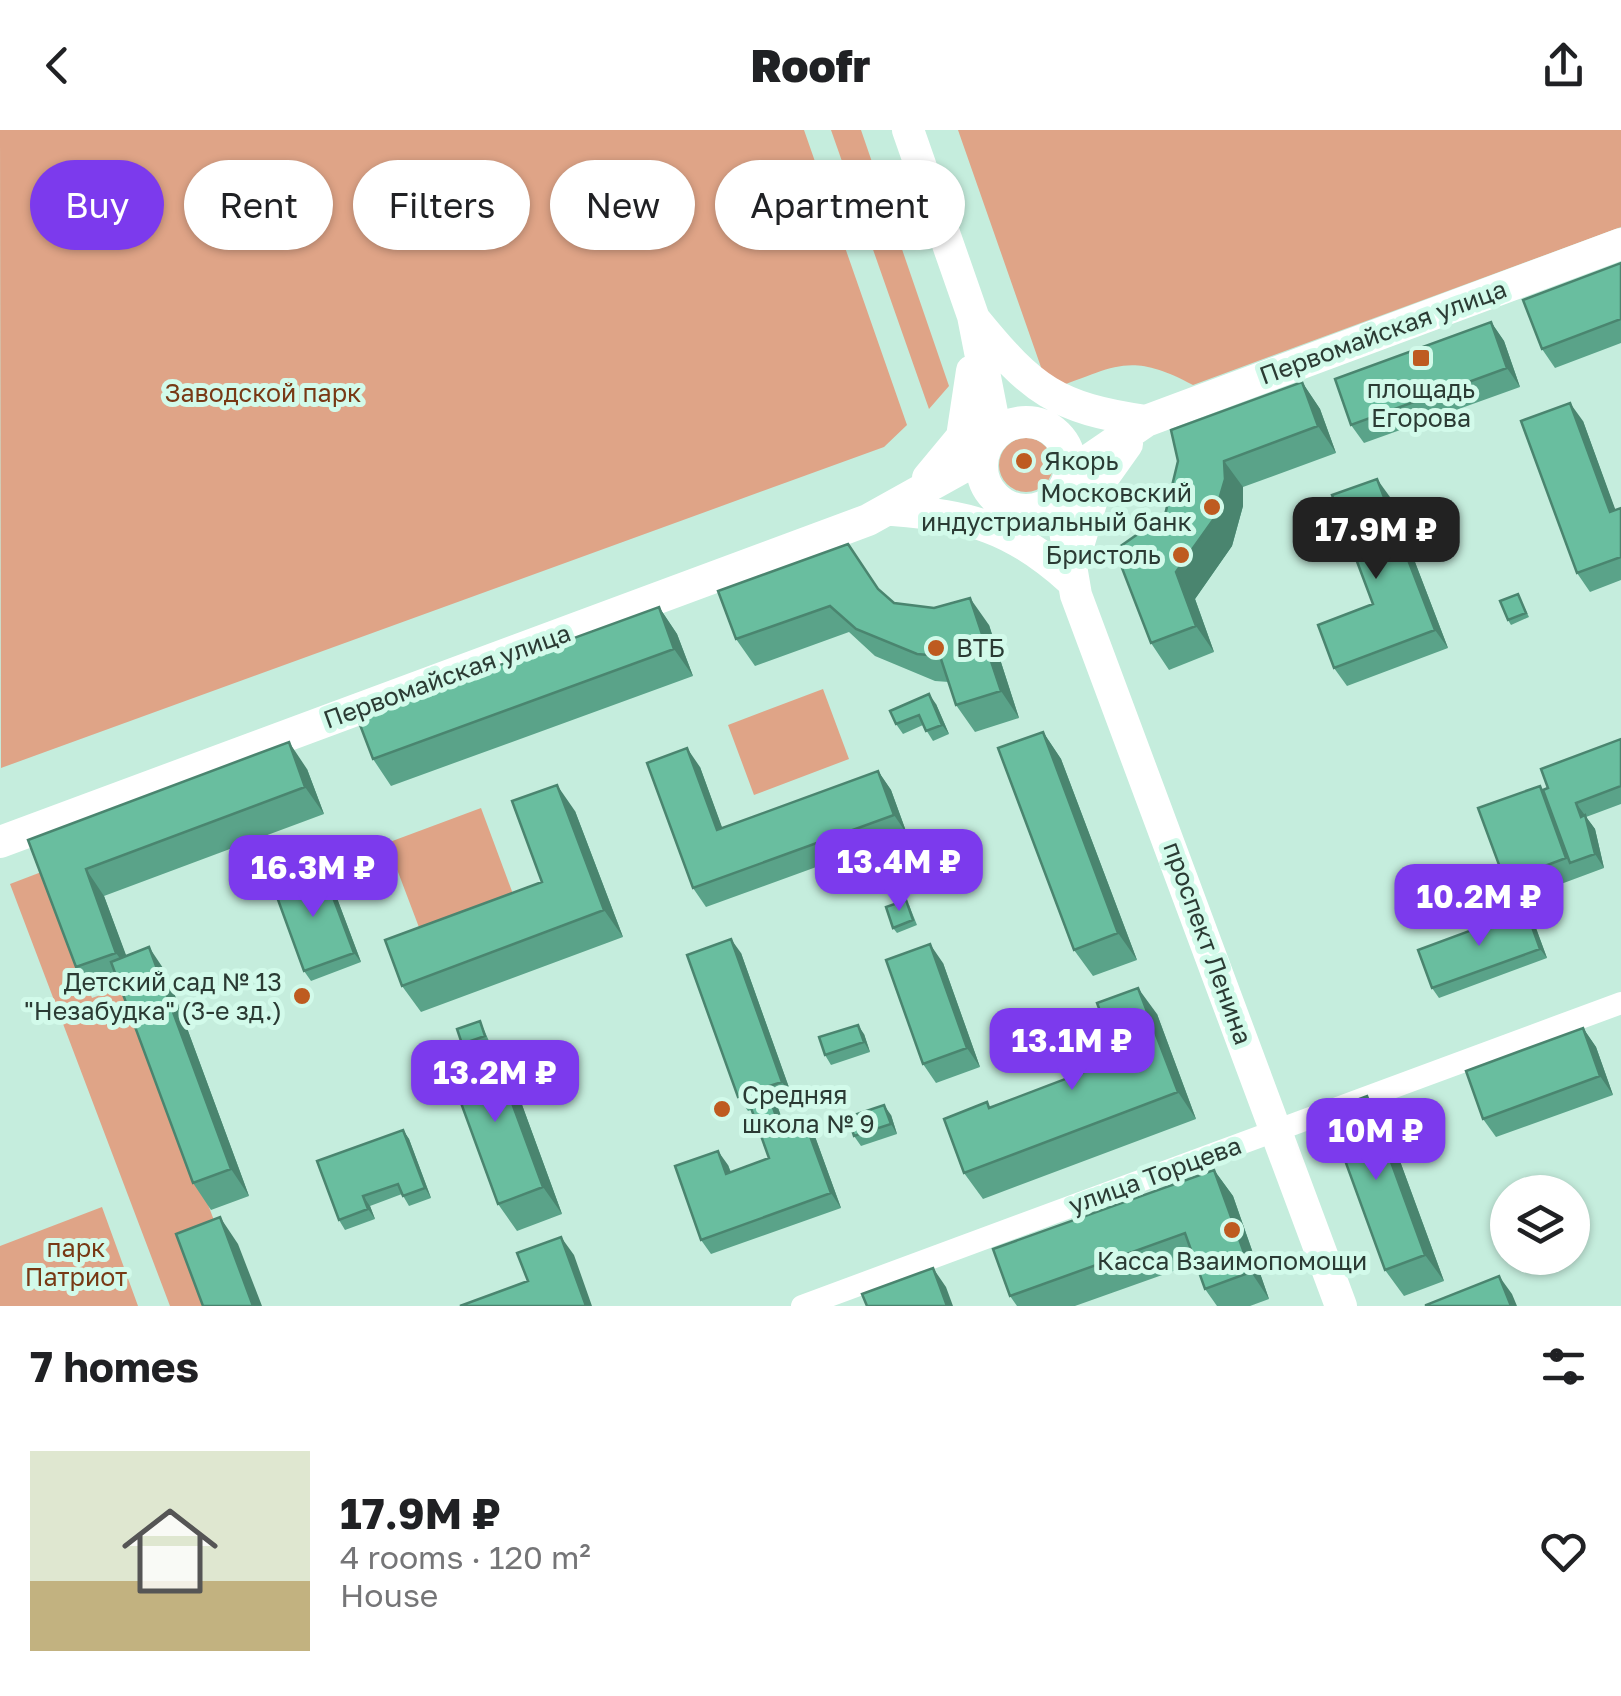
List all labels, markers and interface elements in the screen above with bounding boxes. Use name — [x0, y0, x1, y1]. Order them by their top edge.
icon: back — [30, 38, 85, 93]
text: Roofr — [751, 38, 870, 92]
icon: share — [1536, 38, 1591, 93]
chip: Buy — [30, 160, 164, 250]
chip: Rent — [184, 160, 333, 250]
chip: Filters — [353, 160, 530, 250]
chip: New — [550, 160, 695, 250]
chip: Apartment — [715, 160, 965, 250]
street label: Первомайская улица — [1255, 272, 1511, 391]
marker: площадь Егорова — [1410, 347, 1432, 369]
place label: площадь Егорова — [1367, 373, 1475, 433]
park label: Заводской парк — [164, 377, 362, 408]
place label: Якорь — [1044, 445, 1119, 476]
marker: Якорь — [1013, 450, 1035, 472]
place label: Московский индустриальный банк — [921, 477, 1192, 537]
marker: Московский индустриальный банк — [1201, 496, 1223, 518]
pin: 17.9M ₽ — [1284, 497, 1468, 582]
text: 17.9M ₽ — [1315, 510, 1437, 548]
place label: Бристоль — [1046, 539, 1161, 570]
marker: Бристоль — [1170, 544, 1192, 566]
street label: Первомайская улица — [319, 616, 575, 735]
place label: ВТБ — [956, 632, 1005, 663]
marker: ВТБ — [925, 637, 947, 659]
pin: 13.4M ₽ — [807, 829, 991, 914]
pin: 16.3M ₽ — [221, 835, 405, 920]
street label: проспект Ленина — [1157, 837, 1260, 1049]
text: 13.4M ₽ — [837, 842, 961, 880]
text: 16.3M ₽ — [251, 848, 375, 886]
pin: 10.2M ₽ — [1387, 864, 1571, 949]
text: 10.2M ₽ — [1416, 877, 1542, 915]
place label: Детский сад № 13 "Незабудка" (3-е зд.) — [24, 966, 282, 1026]
marker: Детский сад № 13 "Незабудка" (3-е зд.) — [291, 985, 313, 1007]
pin: 13.1M ₽ — [980, 1008, 1164, 1093]
text: 13.1M ₽ — [1012, 1021, 1132, 1059]
pin: 13.2M ₽ — [403, 1040, 587, 1125]
text: 13.2M ₽ — [433, 1053, 557, 1091]
place label: Средняя школа № 9 — [742, 1079, 875, 1139]
marker: Средняя школа № 9 — [711, 1098, 733, 1120]
pin: 10M ₽ — [1306, 1098, 1446, 1183]
text: 10M ₽ — [1328, 1111, 1424, 1149]
street label: улица Торцева — [1064, 1129, 1245, 1220]
map controls — [1490, 1175, 1590, 1275]
button: layers — [1490, 1175, 1590, 1275]
marker: Касса Взаимопомощи — [1221, 1219, 1243, 1241]
park label: парк Патриот — [25, 1232, 127, 1292]
place label: Касса Взаимопомощи — [1097, 1245, 1367, 1276]
icon: filters — [1536, 1339, 1591, 1394]
text: 7 homes — [30, 1341, 199, 1391]
text: 17.9M ₽ — [340, 1488, 501, 1538]
icon: home — [110, 1491, 230, 1611]
icon: heart — [1536, 1524, 1591, 1579]
text: 4 rooms · 120 m² — [340, 1538, 591, 1576]
text: House — [340, 1576, 438, 1614]

